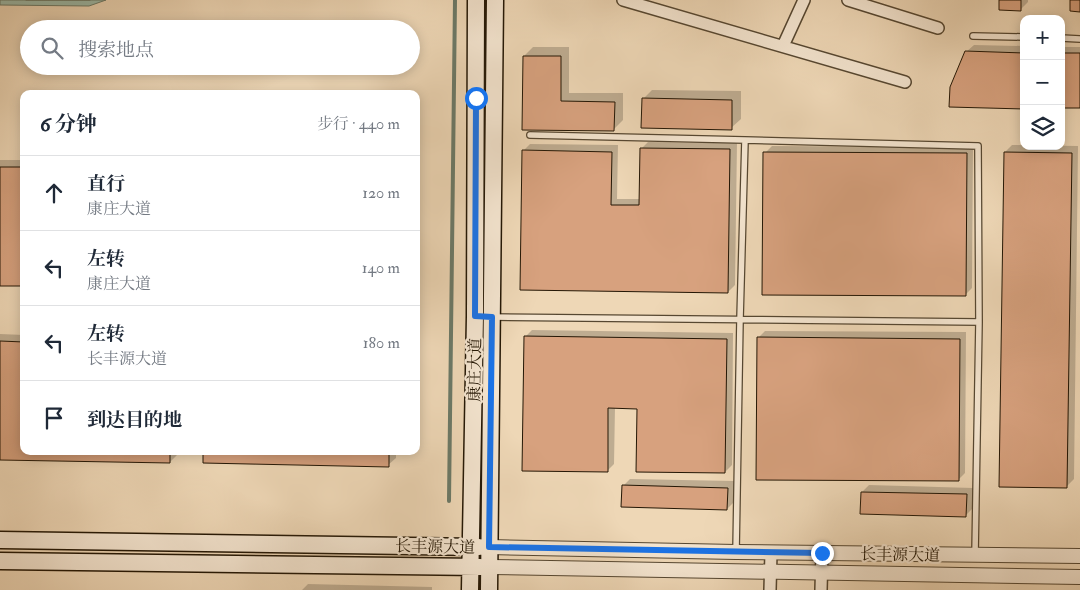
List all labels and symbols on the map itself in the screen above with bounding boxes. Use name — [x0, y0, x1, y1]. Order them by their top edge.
route start — [465, 87, 488, 110]
street label: 康庄大道 — [464, 338, 486, 402]
street label: 长丰源大道 — [395, 536, 475, 558]
route end — [811, 542, 834, 565]
street label: 长丰源大道 — [860, 544, 940, 566]

